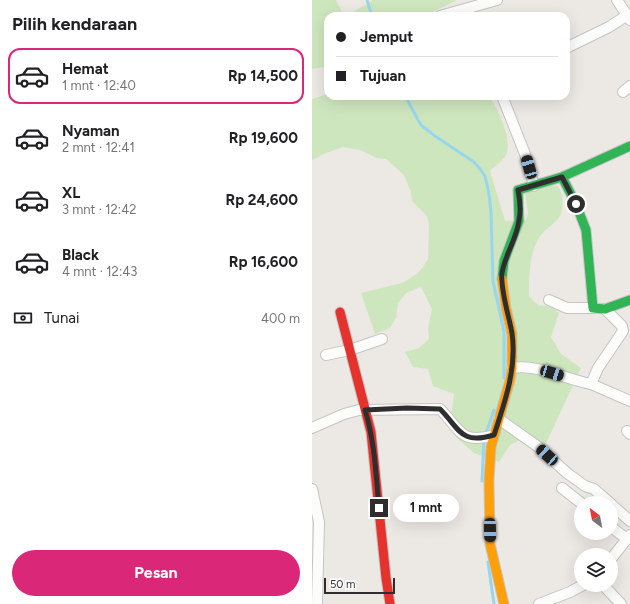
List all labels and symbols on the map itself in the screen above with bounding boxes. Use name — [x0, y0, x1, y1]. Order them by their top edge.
car — [520, 154, 538, 180]
route start — [567, 195, 585, 213]
car — [539, 364, 565, 382]
car — [534, 443, 560, 467]
callout: 1 mnt — [393, 494, 459, 522]
north arrow — [574, 496, 618, 540]
route end — [370, 499, 388, 517]
car — [484, 518, 496, 542]
scale bar — [324, 576, 395, 595]

